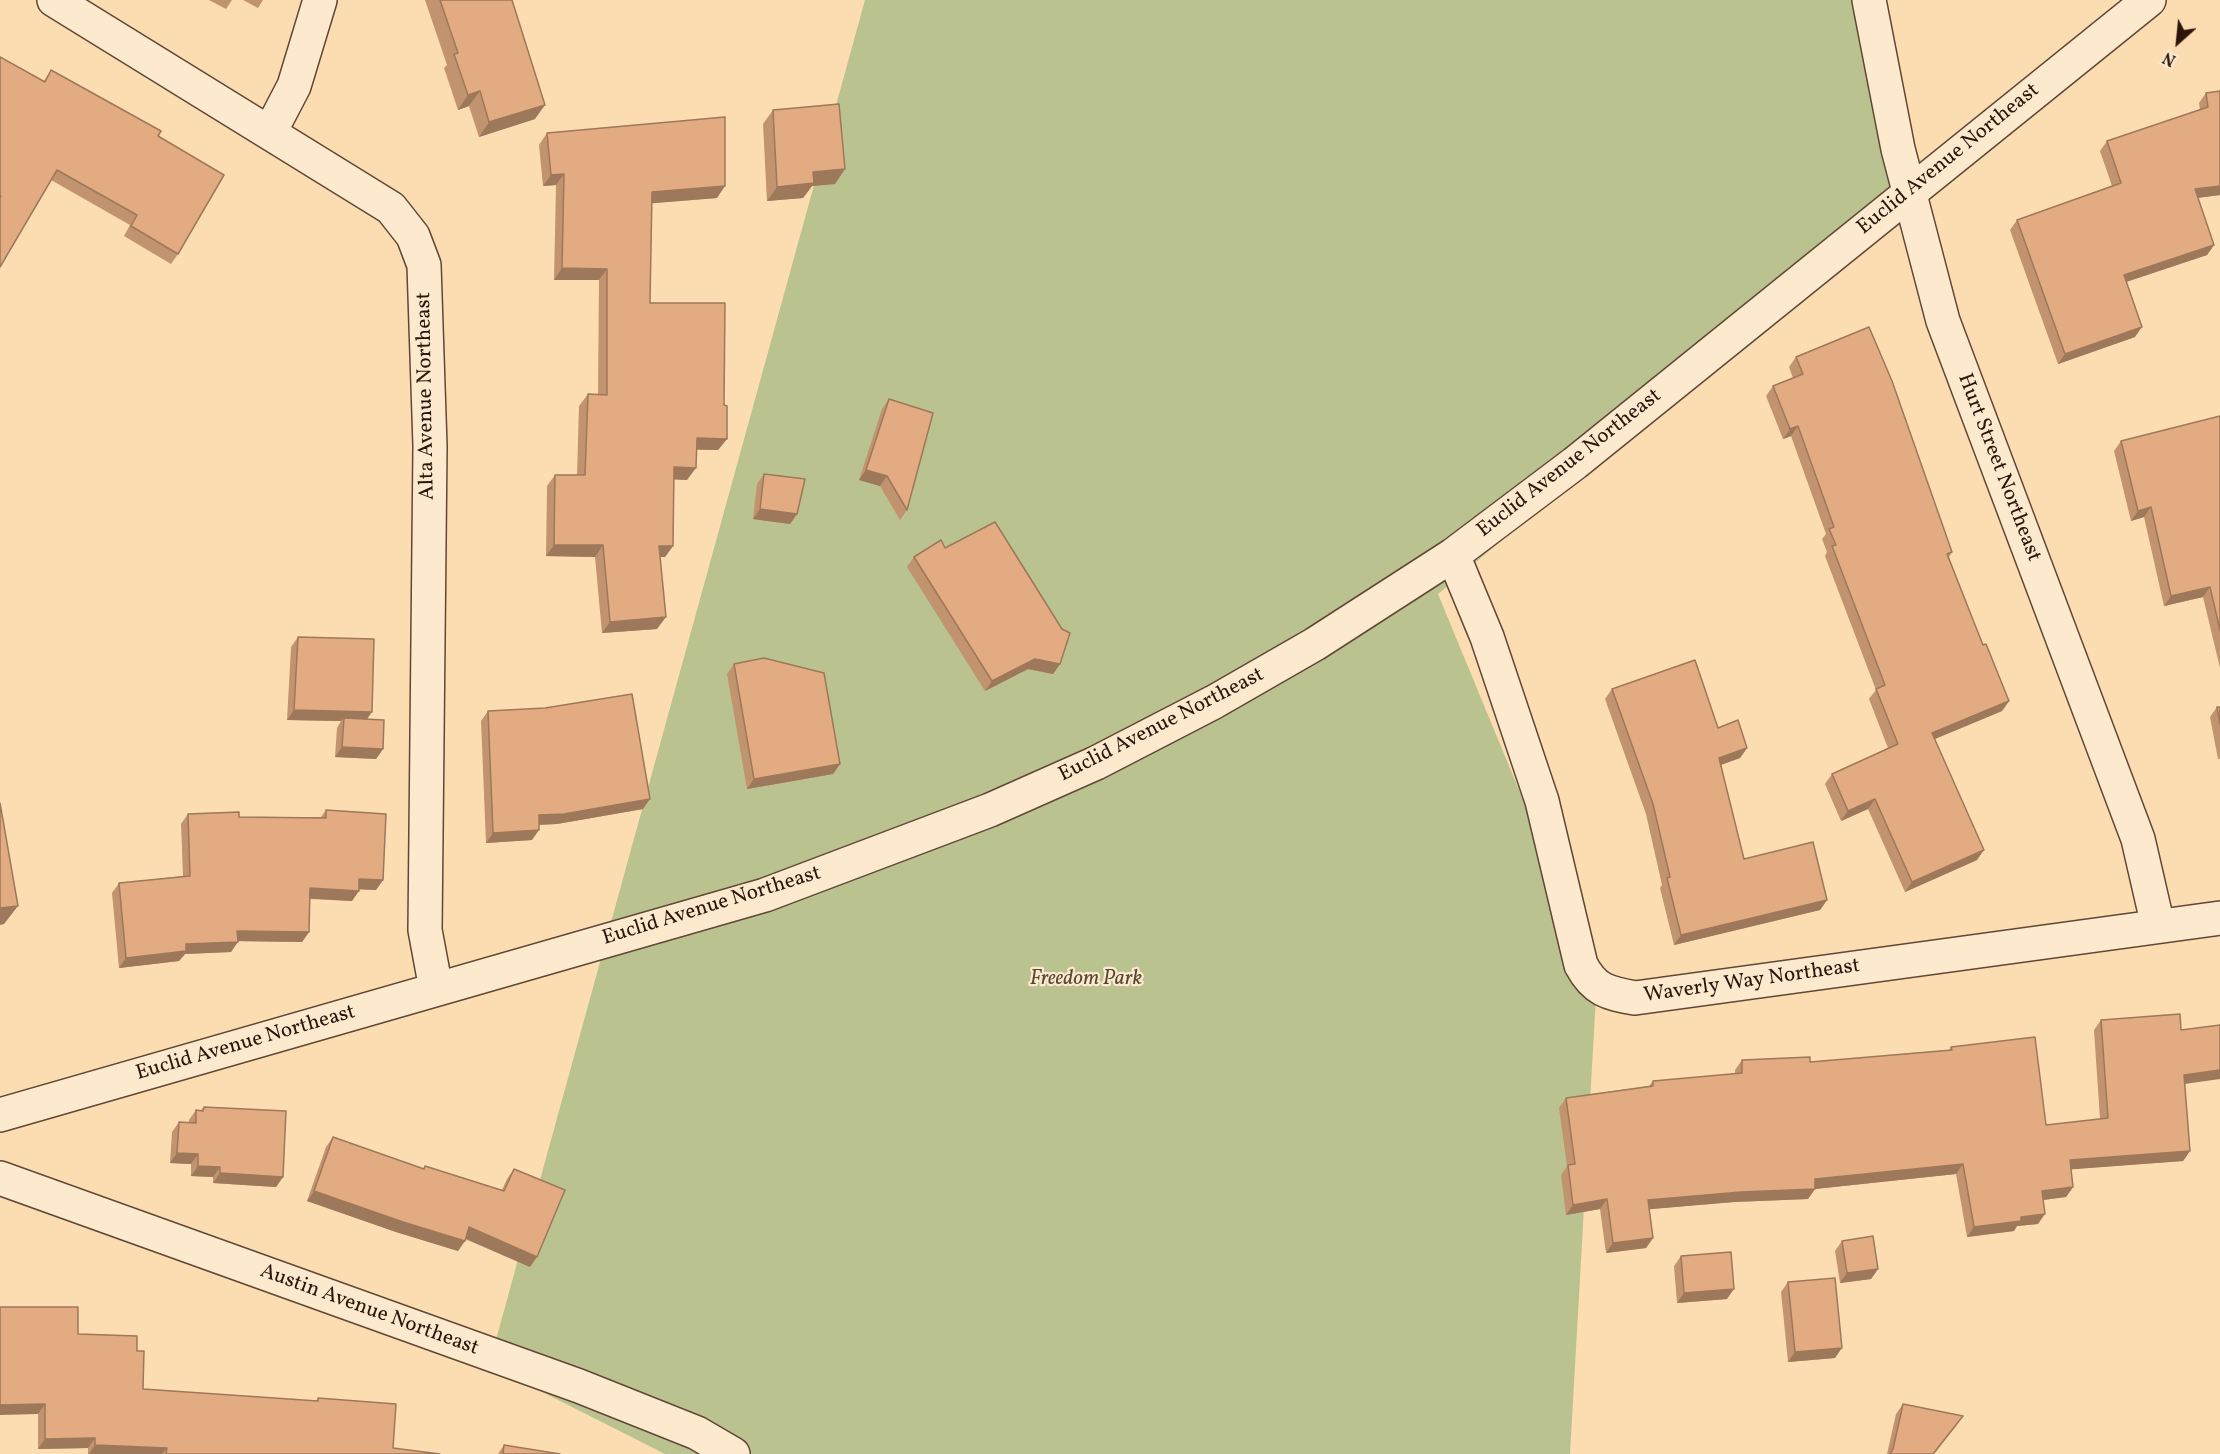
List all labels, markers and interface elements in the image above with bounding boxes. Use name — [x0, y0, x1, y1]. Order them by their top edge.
north arrow — [2148, 12, 2208, 72]
text: N — [2160, 46, 2180, 70]
street label: Euclid Avenue Northeast — [1853, 79, 2045, 241]
street label: Alta Avenue Northeast — [413, 292, 441, 500]
street label: Hurt Street Northeast — [1950, 370, 2046, 566]
street label: Euclid Avenue Northeast — [1473, 384, 1667, 544]
street label: Euclid Avenue Northeast — [1055, 663, 1269, 789]
street label: Euclid Avenue Northeast — [600, 862, 824, 952]
street label: Waverly Way Northeast — [1642, 954, 1862, 1010]
park label: Freedom Park — [1030, 967, 1142, 993]
street label: Euclid Avenue Northeast — [133, 1001, 359, 1087]
street label: Austin Avenue Northeast — [256, 1260, 482, 1362]

